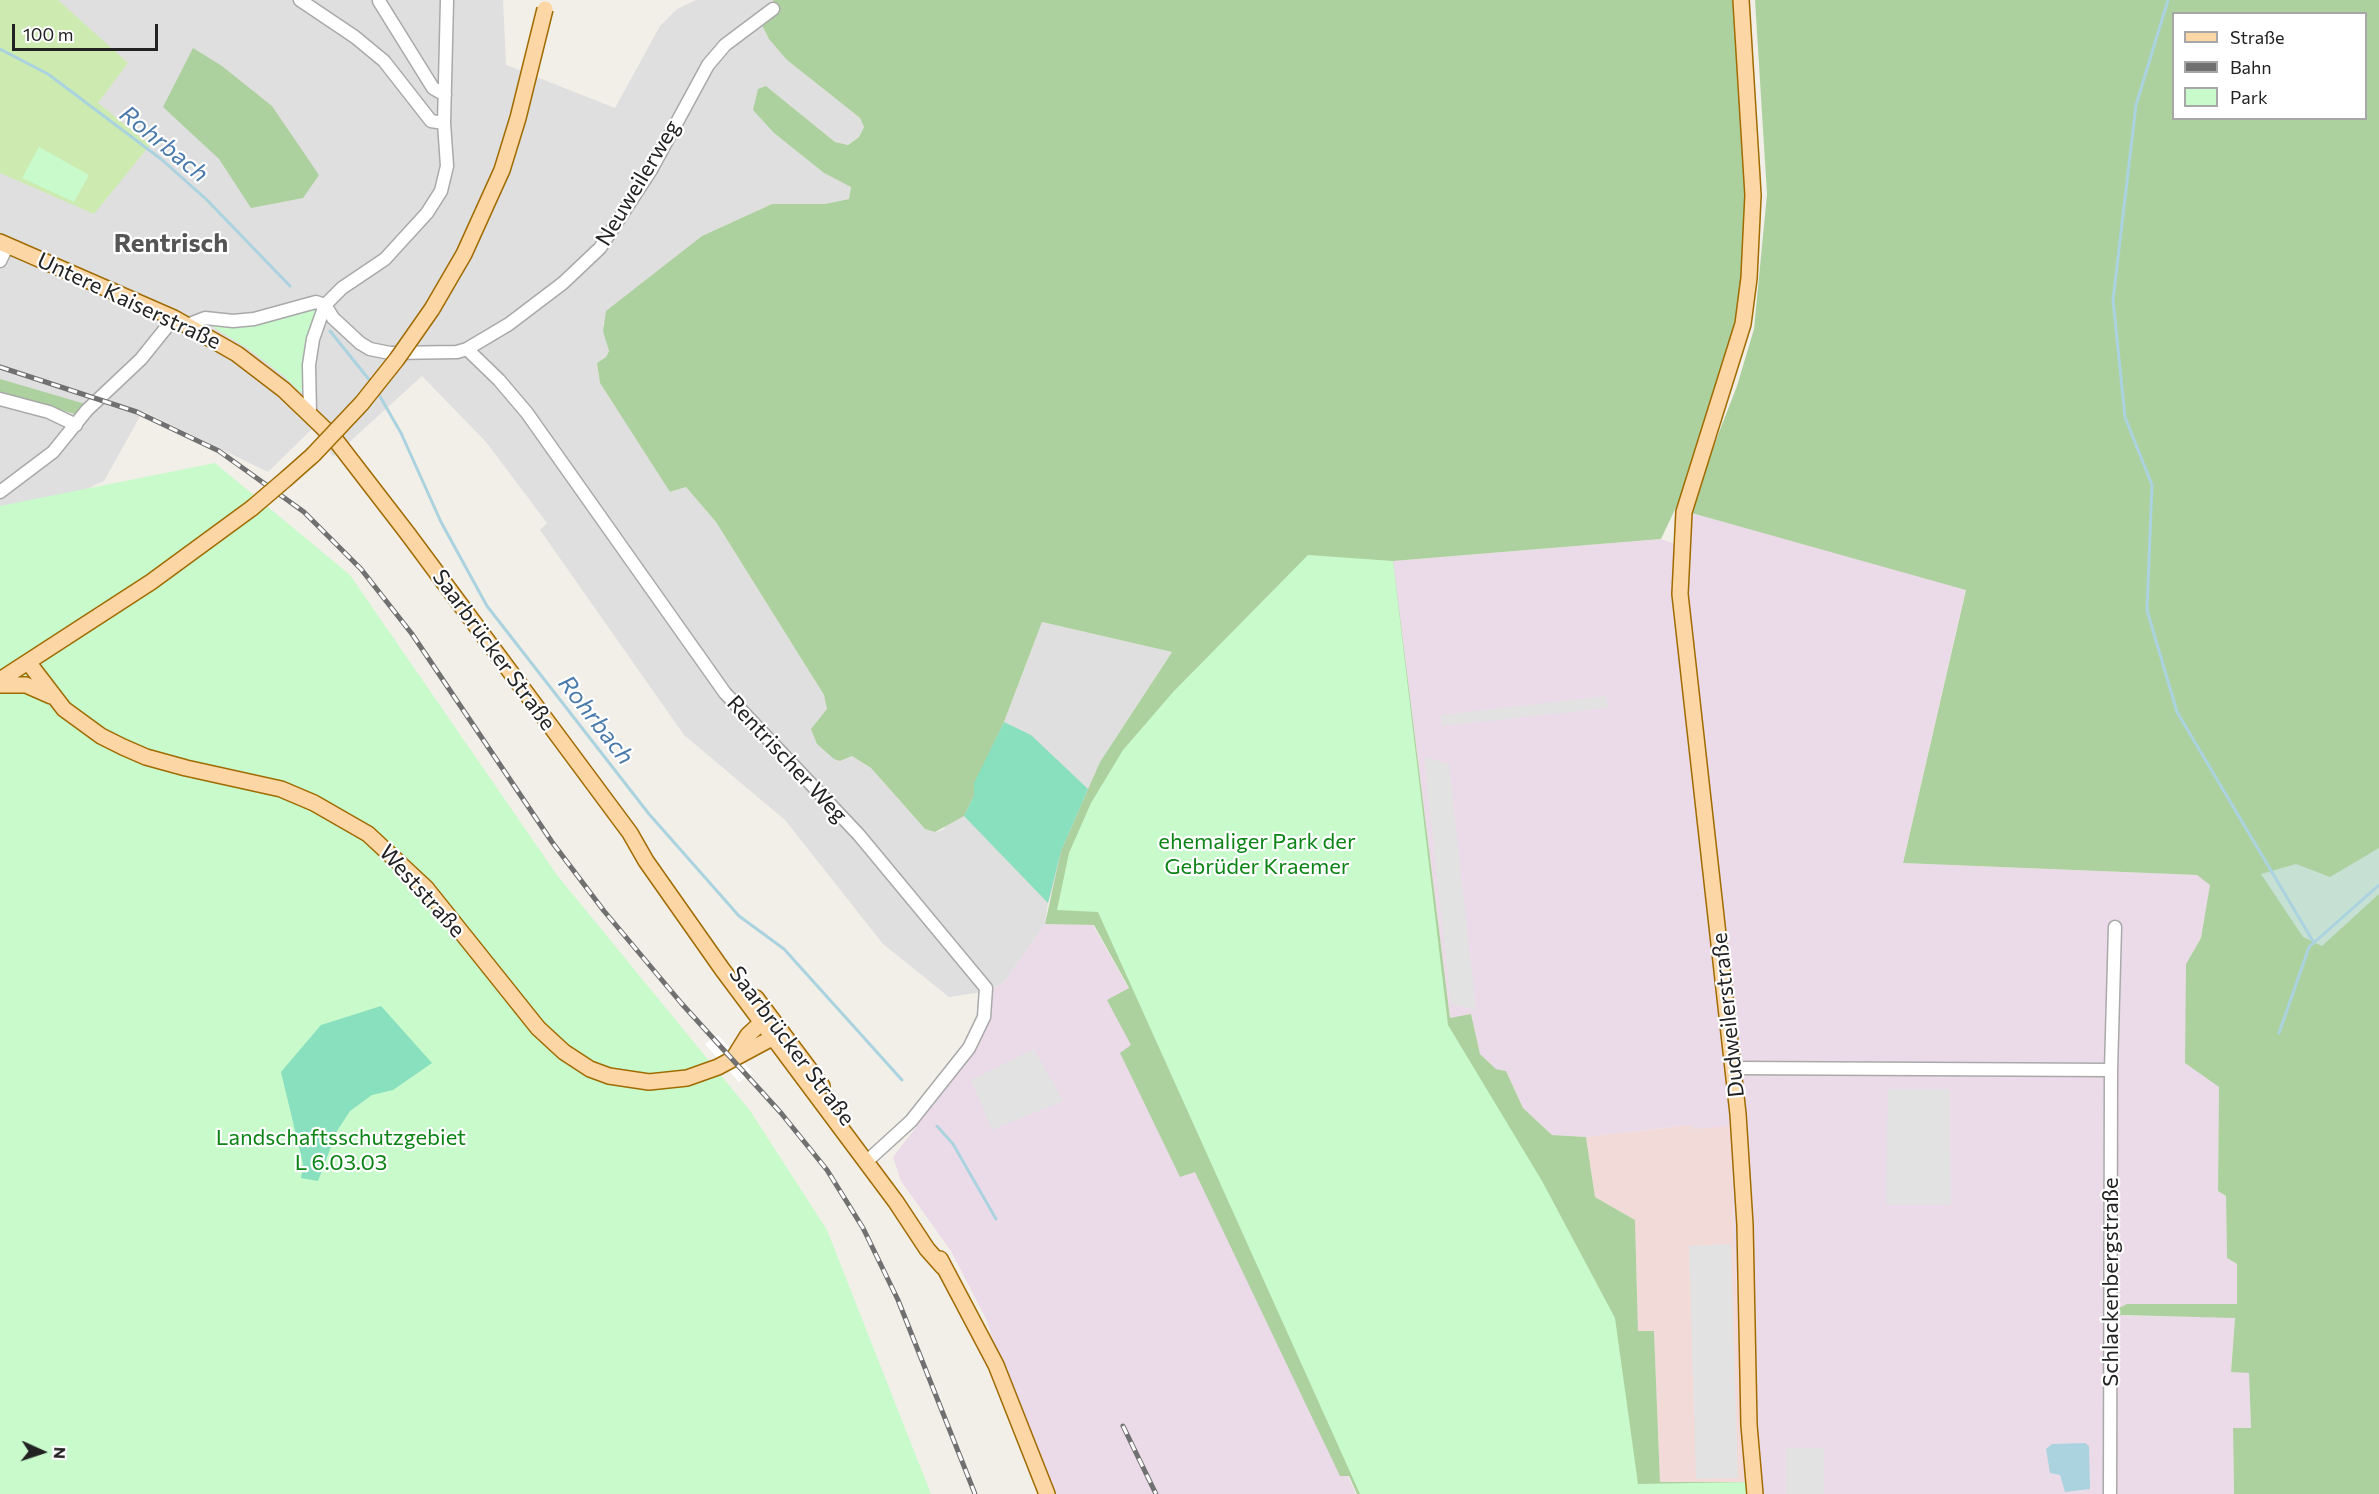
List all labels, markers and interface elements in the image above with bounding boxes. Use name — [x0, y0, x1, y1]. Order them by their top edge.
scale bar — [15, 12, 160, 50]
legend — [2172, 12, 2367, 120]
text: 100 m — [23, 23, 73, 45]
text: Straße — [2230, 26, 2285, 48]
text: Bahn — [2230, 56, 2272, 78]
text: Park — [2230, 86, 2268, 108]
water label: Rohrbach — [114, 100, 214, 188]
street label: Neuweilerweg — [590, 115, 686, 251]
district label: Rentrisch — [114, 227, 228, 259]
street label: Untere Kaiserstraße — [33, 247, 225, 355]
street label: Saarbrücker Straße — [427, 564, 561, 736]
water label: Rohrbach — [552, 670, 640, 770]
street label: Rentrischer Weg — [721, 690, 853, 828]
park label: ehemaliger Park der Gebrüder Kraemer — [1158, 829, 1356, 880]
street label: Weststraße — [374, 839, 470, 943]
street label: Dudweilerstraße — [1706, 931, 1750, 1099]
street label: Saarbrücker Straße — [724, 961, 860, 1131]
park label: Landschaftsschutzgebiet L 6.03.03 — [216, 1125, 466, 1176]
street label: Schlackenbergstraße — [2098, 1177, 2124, 1387]
north arrow — [12, 1422, 72, 1482]
text: N — [51, 1446, 70, 1459]

